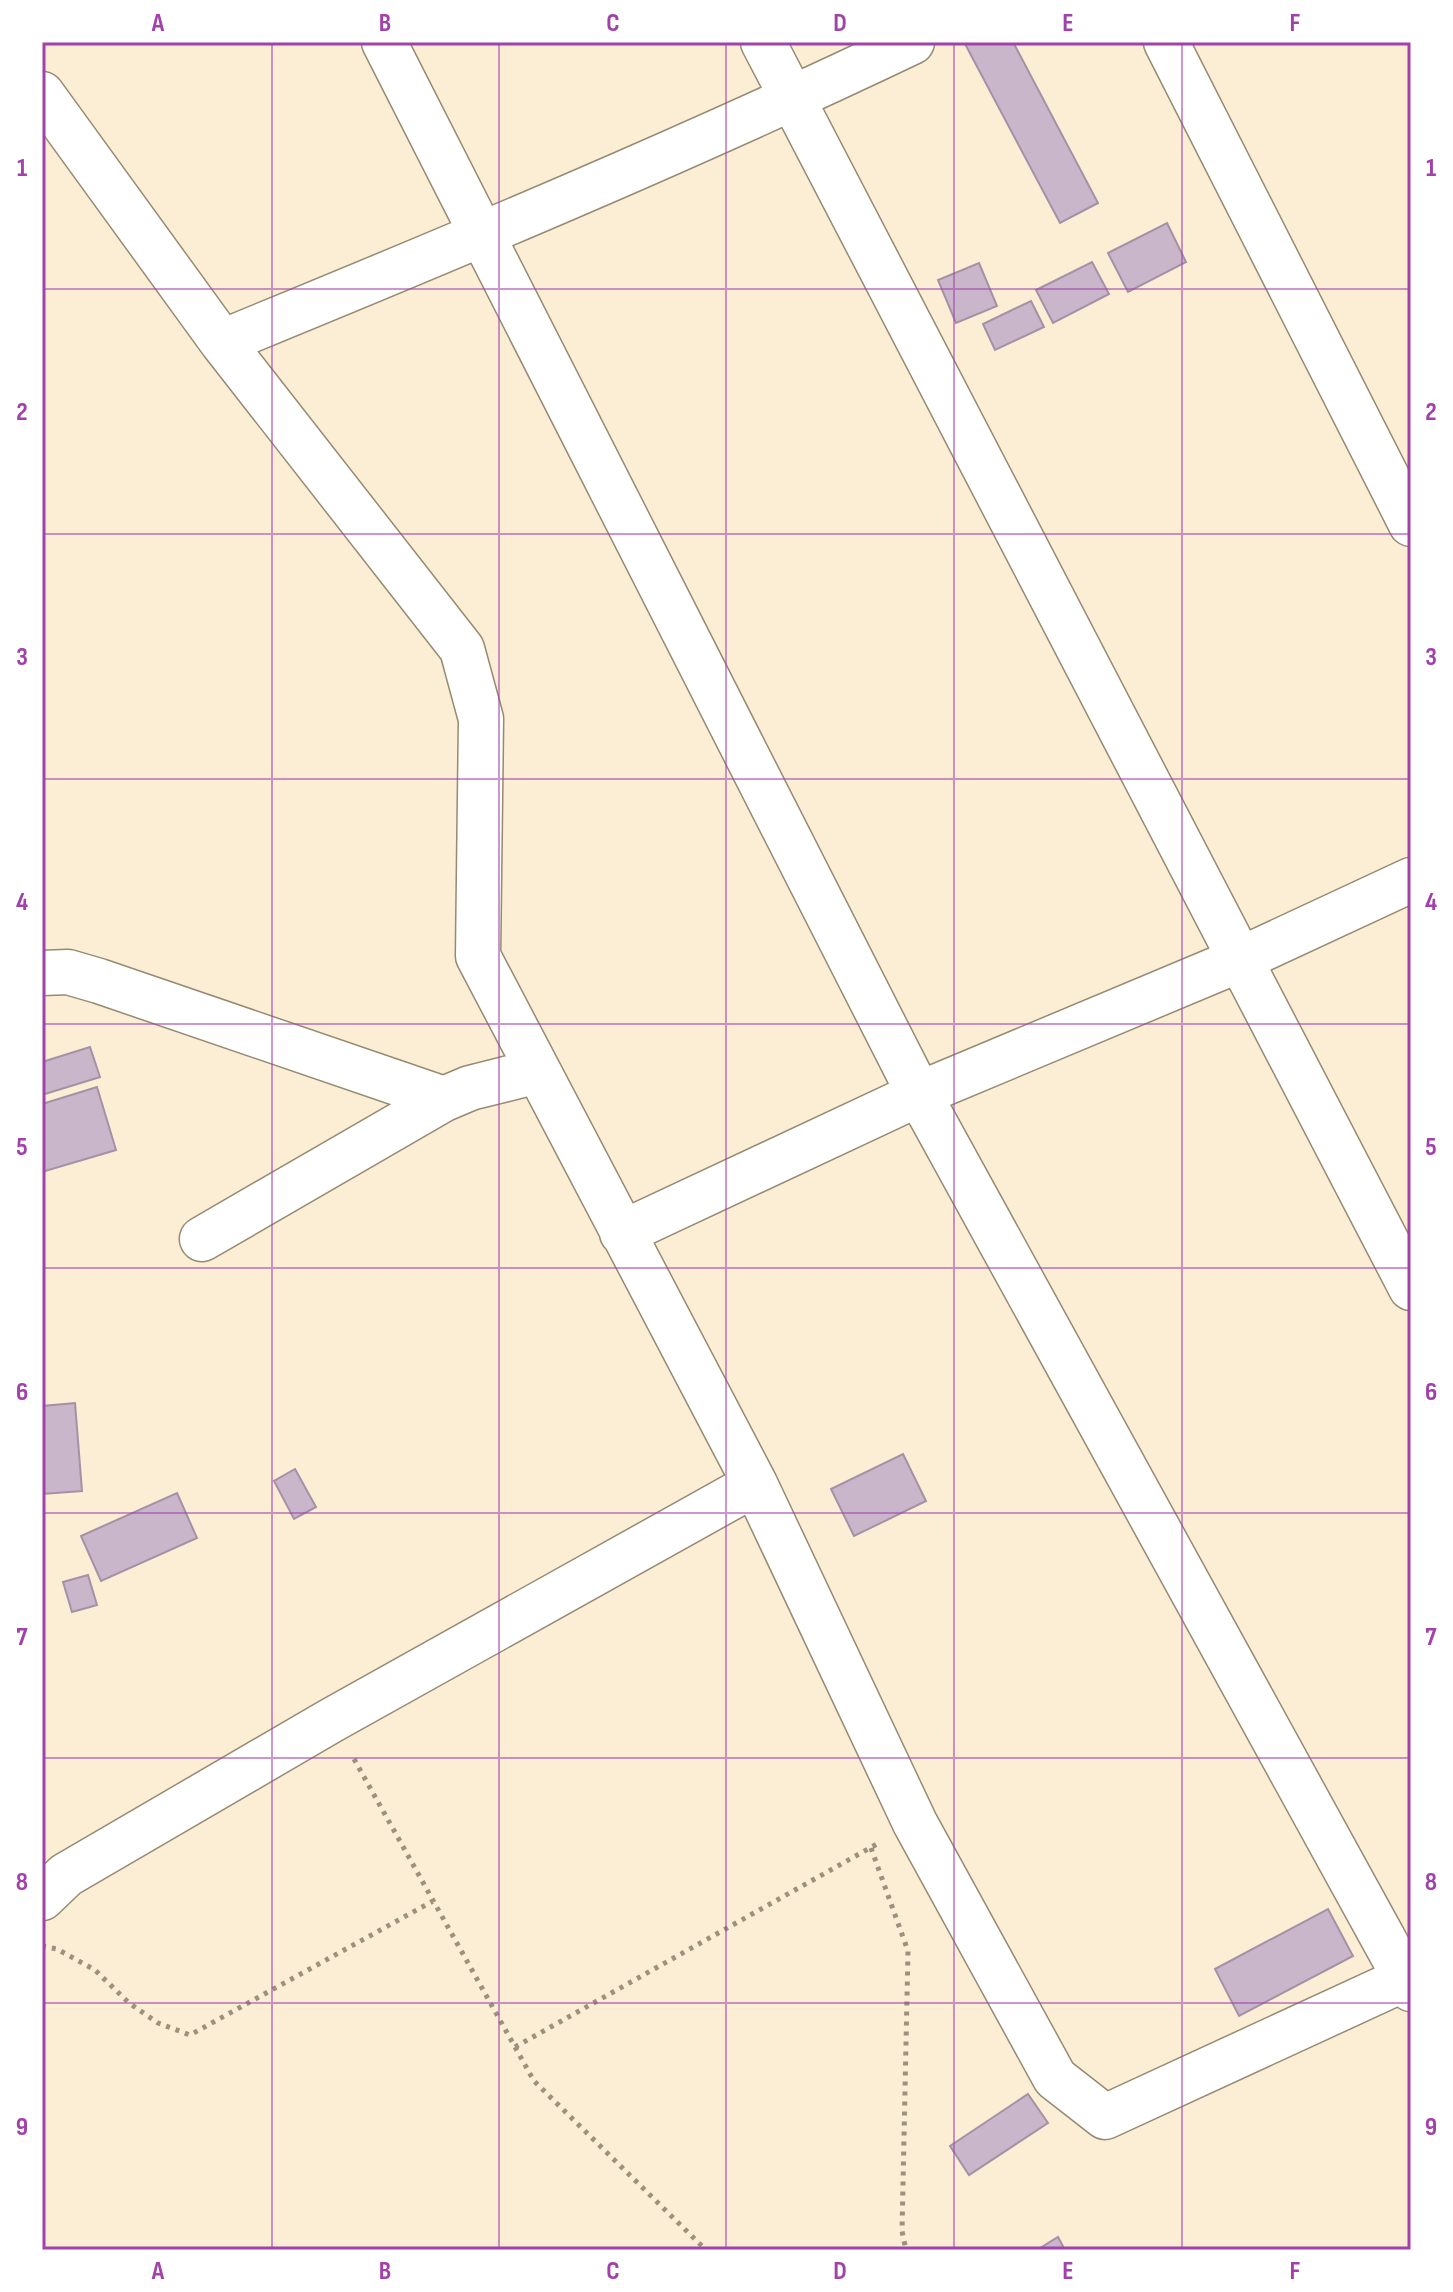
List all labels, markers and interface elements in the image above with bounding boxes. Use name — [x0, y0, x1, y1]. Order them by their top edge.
text: A — [151, 8, 165, 39]
text: B — [379, 8, 391, 39]
text: C — [606, 8, 620, 39]
text: D — [833, 8, 847, 39]
text: E — [1062, 8, 1074, 39]
text: F — [1290, 8, 1301, 39]
text: 1 — [17, 153, 27, 184]
text: 1 — [1426, 153, 1436, 184]
text: 2 — [16, 397, 28, 428]
text: 2 — [1425, 397, 1437, 428]
text: 3 — [16, 642, 28, 673]
text: 3 — [1425, 642, 1437, 673]
text: 4 — [16, 887, 28, 918]
text: 4 — [1425, 887, 1437, 918]
text: 5 — [16, 1132, 28, 1163]
text: 5 — [1425, 1132, 1437, 1163]
text: 6 — [16, 1377, 28, 1408]
text: 6 — [1425, 1377, 1437, 1408]
text: 7 — [16, 1622, 28, 1653]
text: 7 — [1425, 1622, 1437, 1653]
text: 8 — [16, 1867, 28, 1898]
text: 8 — [1425, 1867, 1437, 1898]
text: 9 — [16, 2112, 28, 2143]
text: 9 — [1425, 2112, 1437, 2143]
text: A — [151, 2256, 165, 2287]
text: B — [379, 2256, 391, 2287]
text: C — [606, 2256, 620, 2287]
text: D — [833, 2256, 847, 2287]
text: E — [1062, 2256, 1074, 2287]
text: F — [1290, 2256, 1301, 2287]

